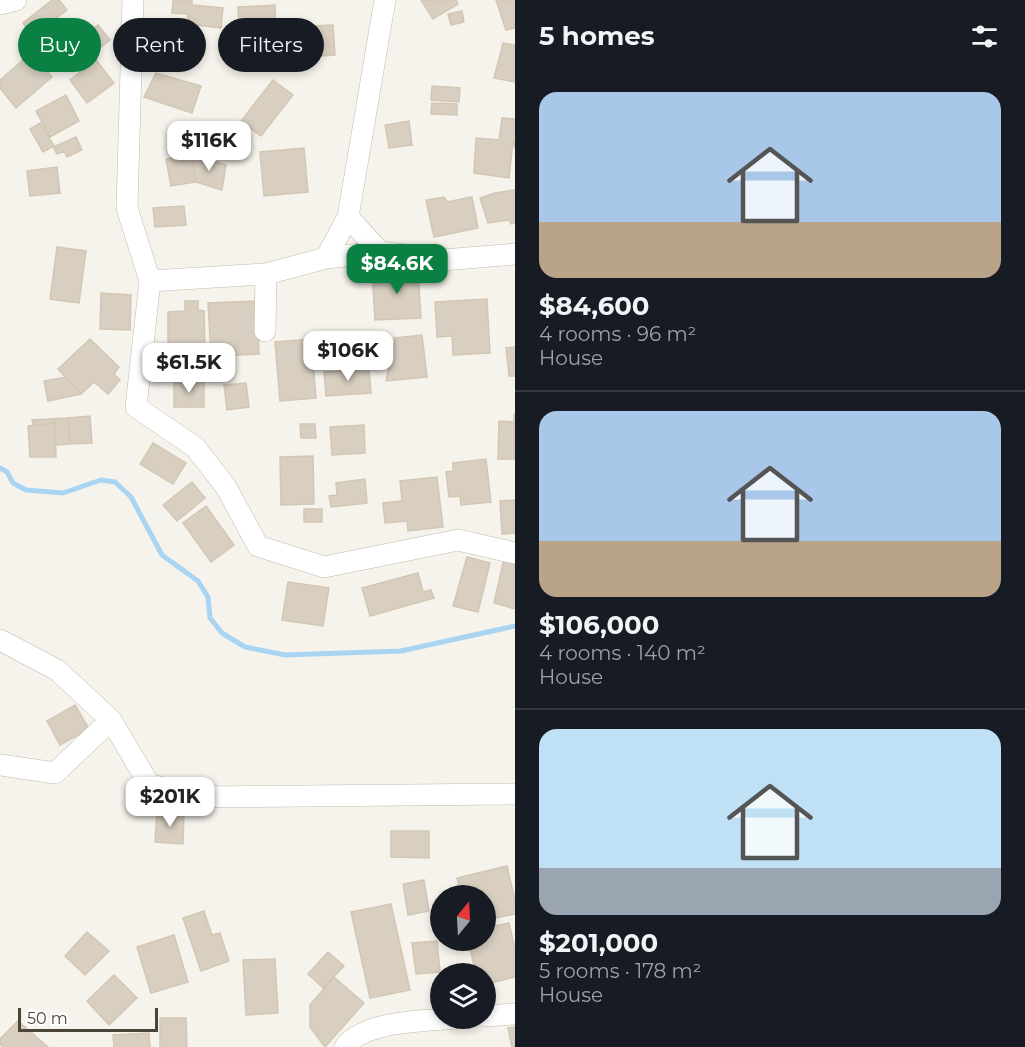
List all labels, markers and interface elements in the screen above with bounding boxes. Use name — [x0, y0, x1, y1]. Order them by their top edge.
chip: Buy — [18, 18, 101, 72]
chip: Rent — [113, 18, 206, 72]
chip: Filters — [218, 18, 324, 72]
text: 5 homes — [539, 20, 655, 52]
icon: filters — [968, 20, 1001, 53]
pin: $116K — [167, 121, 251, 172]
text: $116K — [181, 128, 237, 152]
icon: home — [716, 131, 824, 239]
pin: $84.6K — [348, 244, 446, 295]
text: $84.6K — [361, 251, 433, 275]
text: $84,600 — [539, 290, 650, 322]
text: 4 rooms · 96 m² — [539, 322, 696, 346]
pin: $106K — [306, 331, 390, 382]
text: $106K — [317, 338, 379, 362]
pin: $61.5K — [140, 343, 238, 394]
text: House — [539, 346, 603, 370]
text: $61.5K — [156, 350, 222, 374]
icon: home — [716, 450, 824, 558]
text: $106,000 — [539, 609, 659, 641]
text: 4 rooms · 140 m² — [539, 641, 706, 665]
text: House — [539, 665, 603, 689]
icon: home — [716, 768, 824, 876]
pin: $201K — [128, 777, 212, 828]
text: $201K — [140, 784, 200, 808]
north arrow — [430, 885, 496, 951]
map controls — [430, 885, 496, 1029]
text: $201,000 — [539, 927, 658, 959]
text: 5 rooms · 178 m² — [539, 959, 701, 983]
button: layers — [430, 963, 496, 1029]
text: House — [539, 983, 603, 1007]
scale bar — [18, 1005, 158, 1032]
text: 50 m — [27, 1009, 68, 1028]

